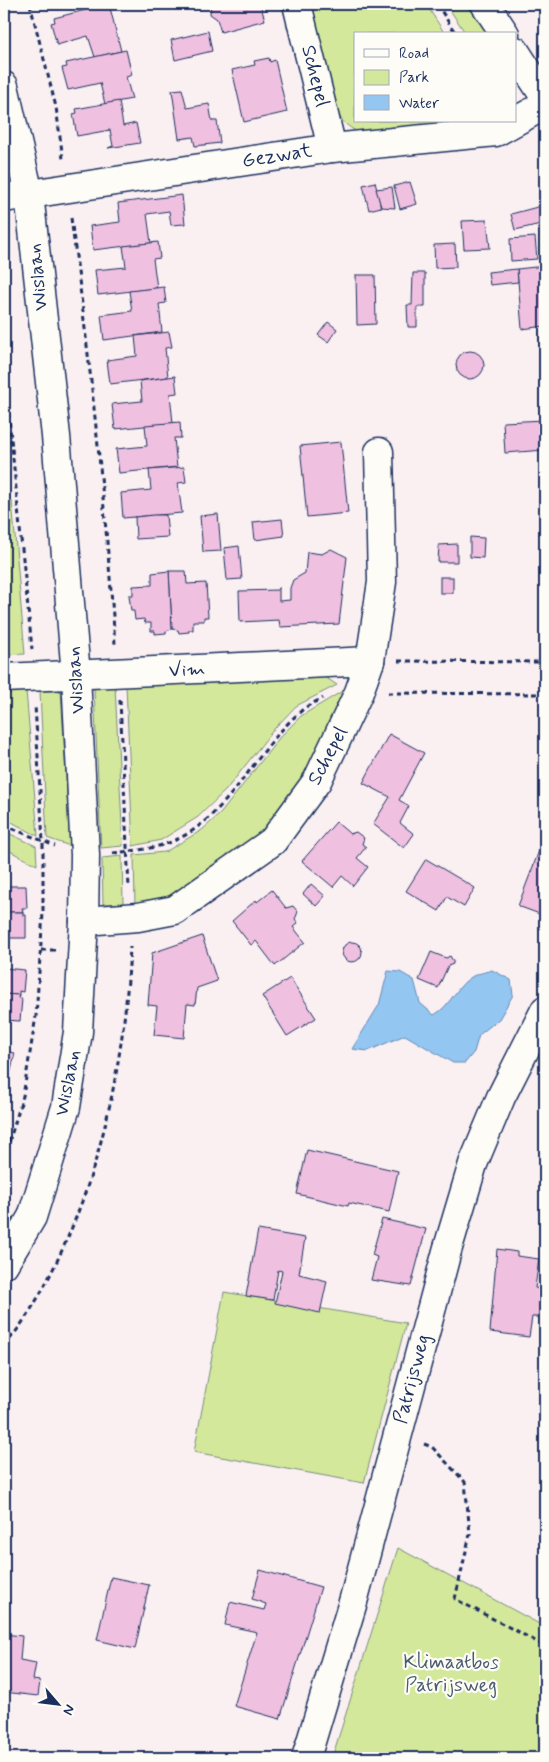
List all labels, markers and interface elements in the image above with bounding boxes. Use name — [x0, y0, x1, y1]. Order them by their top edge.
legend — [354, 32, 516, 122]
street label: Schepel — [294, 42, 336, 110]
text: Road — [399, 44, 429, 64]
text: Park — [399, 68, 429, 88]
text: Water — [399, 94, 439, 114]
street label: Gezwat — [240, 137, 314, 175]
street label: Wislaan — [21, 242, 55, 312]
street label: Wislaan — [60, 645, 92, 715]
street label: Vim — [168, 656, 206, 684]
street label: Schepel — [301, 722, 355, 790]
street label: Wislaan — [48, 1047, 88, 1119]
street label: Patrijsweg — [387, 1331, 437, 1427]
park label: Klimaatbos Patrijsweg — [403, 1649, 499, 1699]
north arrow — [32, 1680, 82, 1730]
text: N — [58, 1701, 79, 1718]

